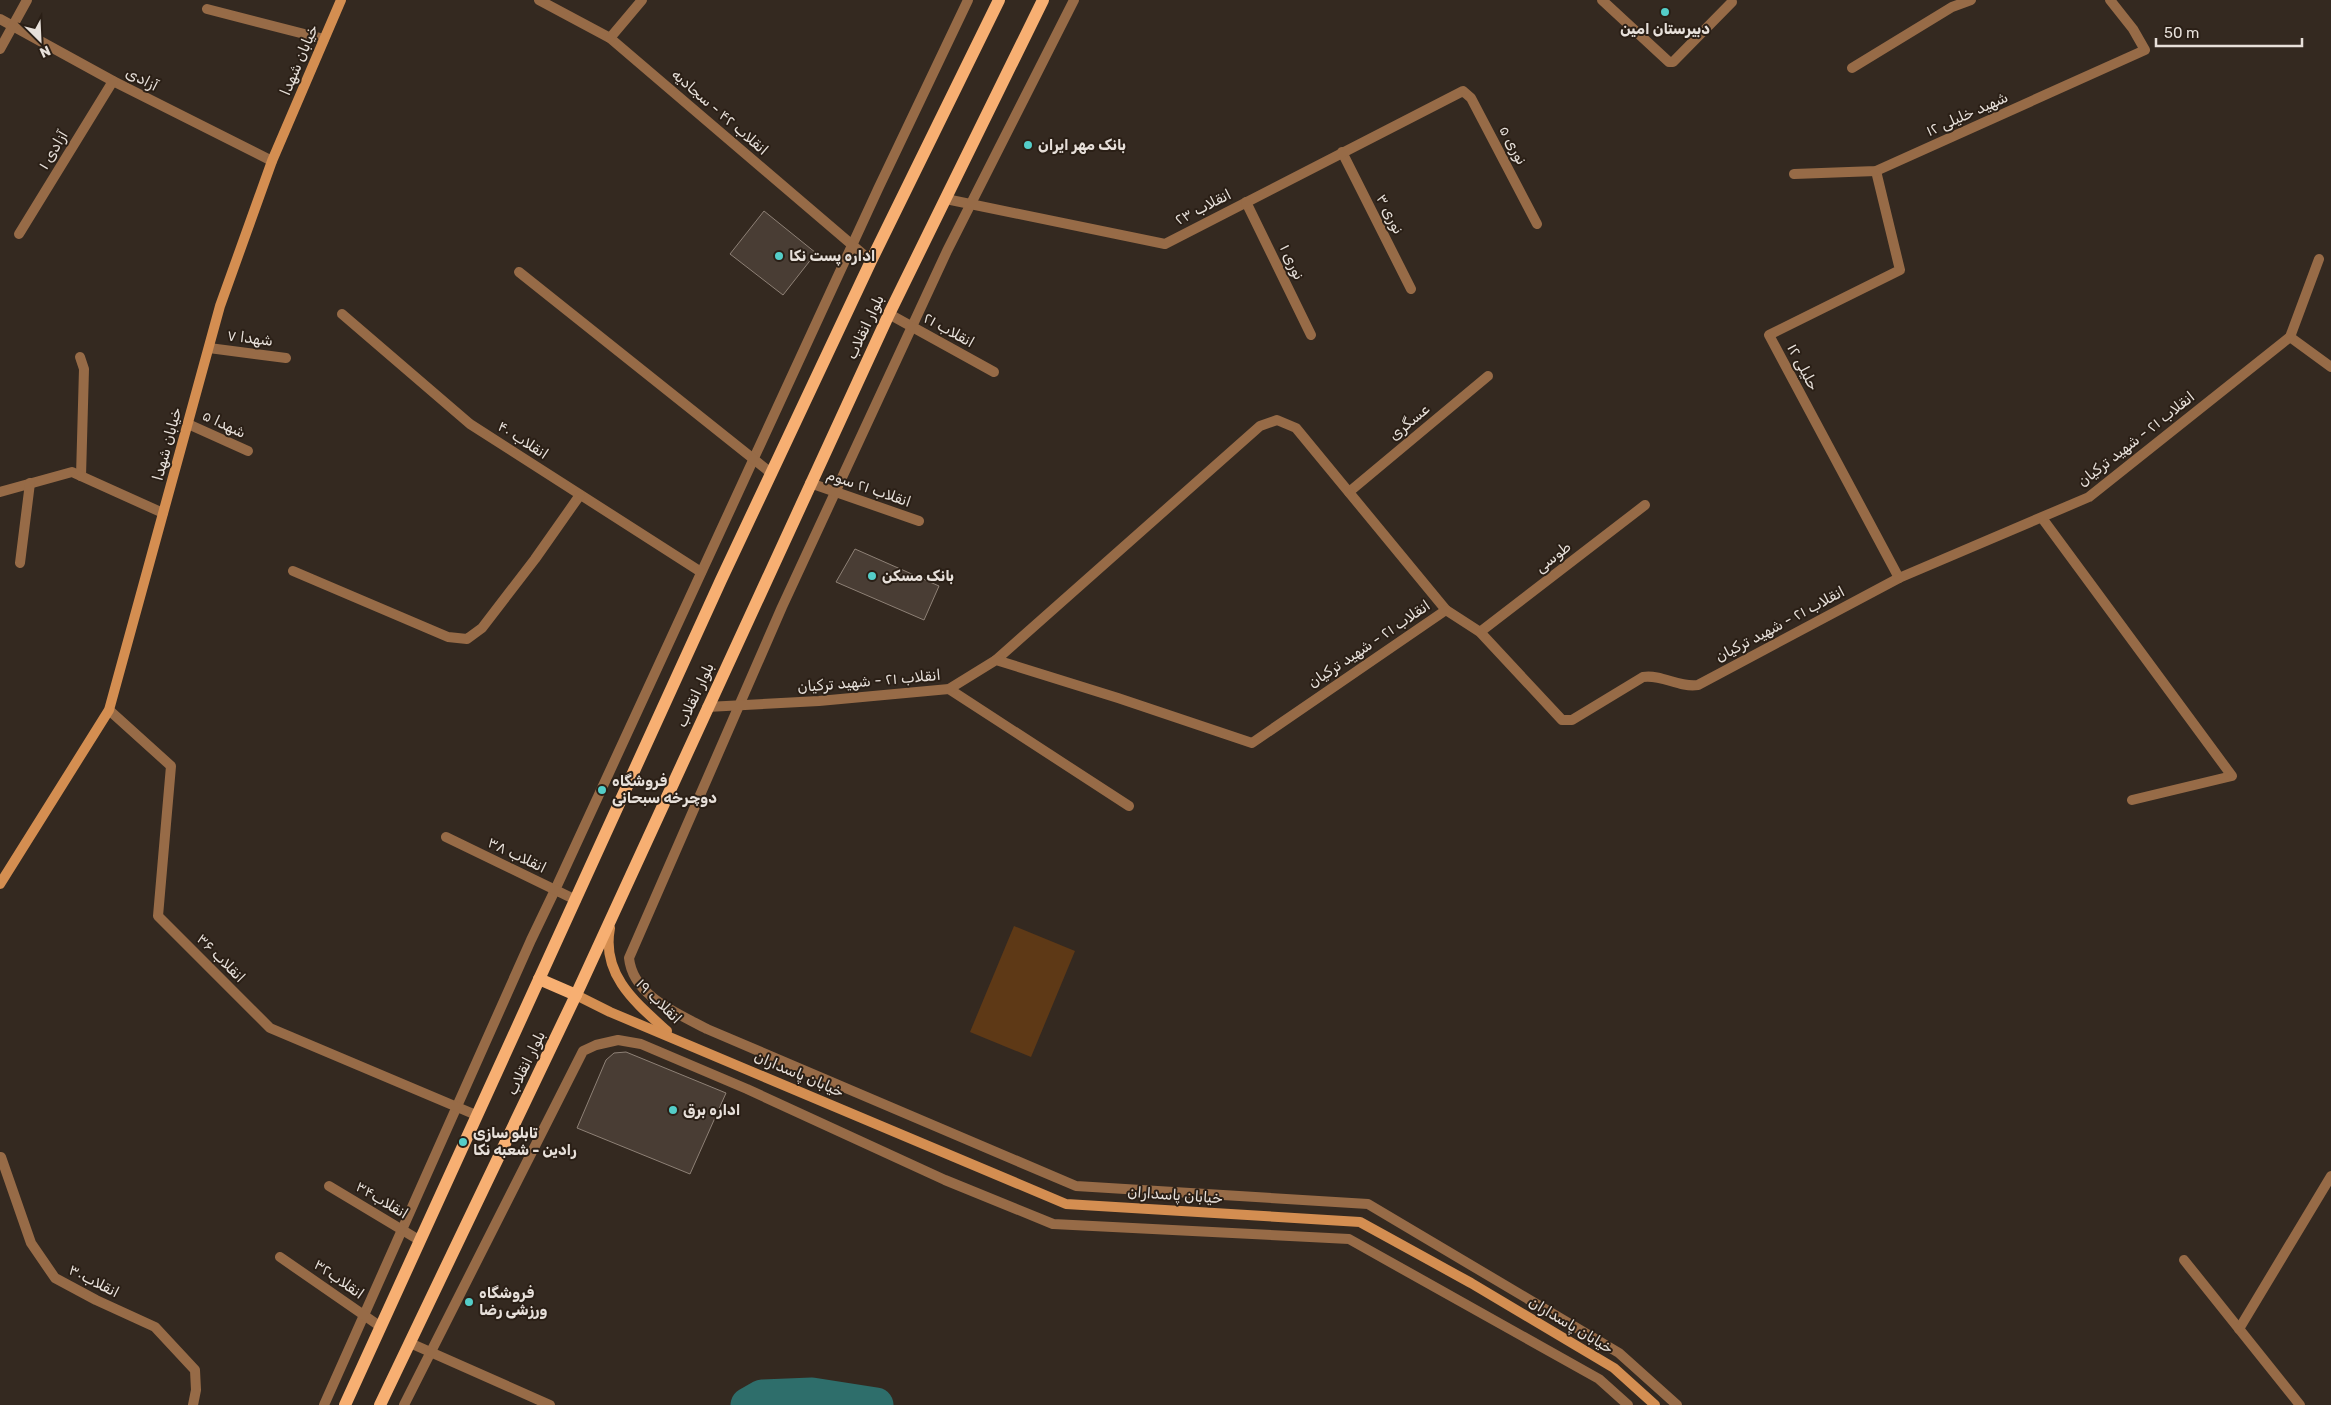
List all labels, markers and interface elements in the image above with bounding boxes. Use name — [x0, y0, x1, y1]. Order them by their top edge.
marker: دبیرستان امین — [1659, 6, 1671, 18]
north arrow — [15, 15, 65, 65]
scale bar — [2156, 15, 2302, 47]
place label: دبیرستان امین — [1620, 20, 1710, 38]
street label: خیابان شهدا — [276, 22, 322, 98]
text: 50 m — [2164, 24, 2199, 42]
text: N — [37, 42, 53, 61]
street label: آزادی — [123, 63, 162, 95]
street label: انقلاب ۴۲ - سجادیه — [668, 65, 772, 159]
street label: شهید خلیلی ۱۲ — [1923, 88, 2011, 140]
street label: نوری ۵ — [1495, 122, 1531, 168]
street label: آزادی ۱ — [34, 127, 72, 173]
place label: بانک مهر ایران — [1038, 136, 1126, 154]
marker: بانک مهر ایران — [1022, 139, 1034, 151]
street label: انقلاب ۲۳ — [1172, 185, 1234, 229]
street label: نوری ۳ — [1372, 191, 1408, 237]
street label: نوری ۱ — [1276, 241, 1308, 283]
place label: اداره پست نکا — [789, 247, 876, 266]
marker: اداره پست نکا — [773, 250, 785, 262]
street label: بلوار انقلاب — [842, 292, 888, 362]
street label: انقلاب ۲۱ — [920, 309, 978, 351]
street label: شهدا ۷ — [226, 326, 274, 350]
street label: حلیلی ۱۲ — [1783, 341, 1823, 393]
street label: انقلاب ۲۱ - شهید ترکیان — [2074, 388, 2198, 490]
street label: عسگری — [1385, 400, 1433, 444]
street label: خیابان شهدا — [149, 405, 185, 483]
street label: شهدا ۵ — [199, 406, 249, 442]
street label: انقلاب ۴۰ — [494, 417, 552, 463]
street label: انقلاب ۲۱ سوم — [824, 465, 914, 512]
street label: طوسی — [1531, 537, 1575, 577]
place label: بانک مسکن — [882, 567, 954, 585]
marker: بانک مسکن — [866, 570, 878, 582]
street label: انقلاب ۲۱ - شهید ترکیان — [1712, 582, 1848, 666]
street label: انقلاب ۲۱ - شهید ترکیان — [1304, 596, 1434, 692]
street label: بلوار انقلاب — [672, 660, 718, 730]
street label: انقلاب ۲۱ - شهید ترکیان — [797, 666, 941, 696]
place label: فروشگاه دوچرخه سبحانی — [612, 772, 717, 807]
marker: فروشگاه دوچرخه سبحانی — [596, 784, 608, 796]
street label: انقلاب ۳۸ — [485, 833, 549, 877]
street label: انقلاب ۳۶ — [193, 930, 249, 986]
street label: انقلاب ۱۹ — [633, 975, 685, 1027]
street label: بلوار انقلاب — [503, 1028, 549, 1098]
street label: خیابان پاسداران — [751, 1047, 847, 1102]
place label: اداره برق — [683, 1101, 740, 1119]
marker: اداره برق — [667, 1104, 679, 1116]
place label: تابلو سازی رادین - شعبه نکا — [473, 1124, 577, 1159]
marker: تابلو سازی رادین - شعبه نکا — [457, 1136, 469, 1148]
street label: انقلاب۳۴ — [352, 1177, 412, 1223]
street label: خیابان پاسداران — [1127, 1183, 1223, 1208]
street label: انقلاب۳۲ — [310, 1255, 368, 1303]
street label: انقلاب۳۰ — [66, 1261, 122, 1301]
place label: فروشگاه ورزشی رضا — [479, 1284, 548, 1319]
street label: خیابان پاسداران — [1525, 1293, 1617, 1358]
marker: فروشگاه ورزشی رضا — [463, 1296, 475, 1308]

